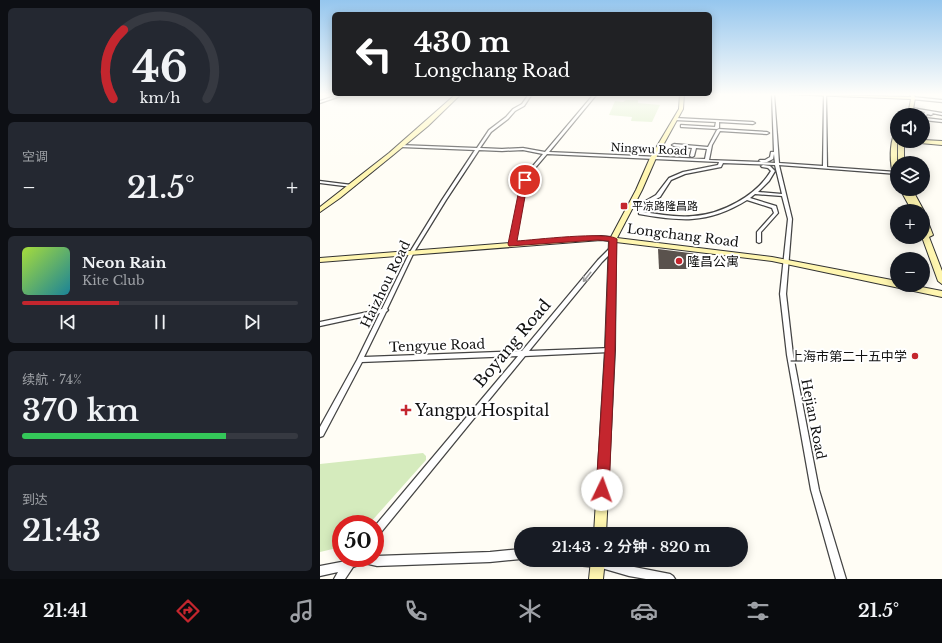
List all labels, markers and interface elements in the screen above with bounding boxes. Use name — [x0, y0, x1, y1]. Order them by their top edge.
text: 430 m — [414, 25, 510, 60]
icon: left — [348, 28, 400, 80]
text: 46 — [132, 42, 188, 93]
text: Longchang Road — [414, 60, 570, 82]
text: km/h — [140, 89, 180, 107]
map controls — [890, 108, 930, 292]
button: sound — [890, 108, 930, 148]
street label: Ningwu Road — [610, 140, 688, 158]
text: 空调 — [22, 148, 48, 165]
button: layers — [890, 156, 930, 196]
pin — [508, 163, 542, 197]
text: 21.5° — [127, 169, 195, 206]
icon: arrive — [514, 169, 536, 191]
text: − — [22, 174, 36, 201]
text: + — [286, 174, 298, 201]
place label: 平凉路隆昌路 — [632, 199, 698, 213]
marker: 平凉路隆昌路 — [619, 201, 629, 211]
button: + — [890, 204, 930, 244]
street label: Longchang Road — [626, 220, 740, 251]
street label: Haizhou Road — [357, 237, 414, 331]
button: − — [890, 252, 930, 292]
text: Neon Rain — [82, 253, 166, 272]
place label: 隆昌公寓 — [687, 253, 739, 270]
marker: 隆昌公寓 — [674, 256, 684, 266]
one-way arrow — [583, 271, 591, 282]
text: Kite Club — [82, 272, 145, 289]
street label: Boyang Road — [469, 295, 555, 391]
icon: previous — [57, 311, 79, 333]
icon: pause — [149, 311, 171, 333]
icon: next — [241, 311, 263, 333]
street label: Tengyue Road — [389, 335, 486, 356]
place label: 上海市第二十五中学 — [790, 348, 907, 365]
marker: 上海市第二十五中学 — [910, 351, 920, 361]
text: 续航 · 74% — [22, 371, 82, 388]
street label: Hejian Road — [797, 377, 830, 461]
text: 370 km — [22, 392, 139, 429]
place label: Yangpu Hospital — [414, 400, 549, 420]
marker: Yangpu Hospital — [400, 404, 412, 416]
position arrow — [581, 469, 623, 511]
text: 到达 — [22, 491, 48, 508]
text: 21:43 — [22, 512, 101, 549]
speed limit sign: 50 — [332, 515, 384, 567]
text: 21:43 · 2 分钟 · 820 m — [552, 537, 710, 556]
icon: directions — [174, 597, 202, 625]
icon: music — [288, 597, 316, 625]
icon: phone — [402, 597, 430, 625]
icon: climate — [516, 597, 544, 625]
icon: car — [630, 597, 658, 625]
icon: filters — [744, 597, 772, 625]
text: 21:41 — [43, 600, 88, 622]
text: 21.5° — [858, 600, 899, 622]

